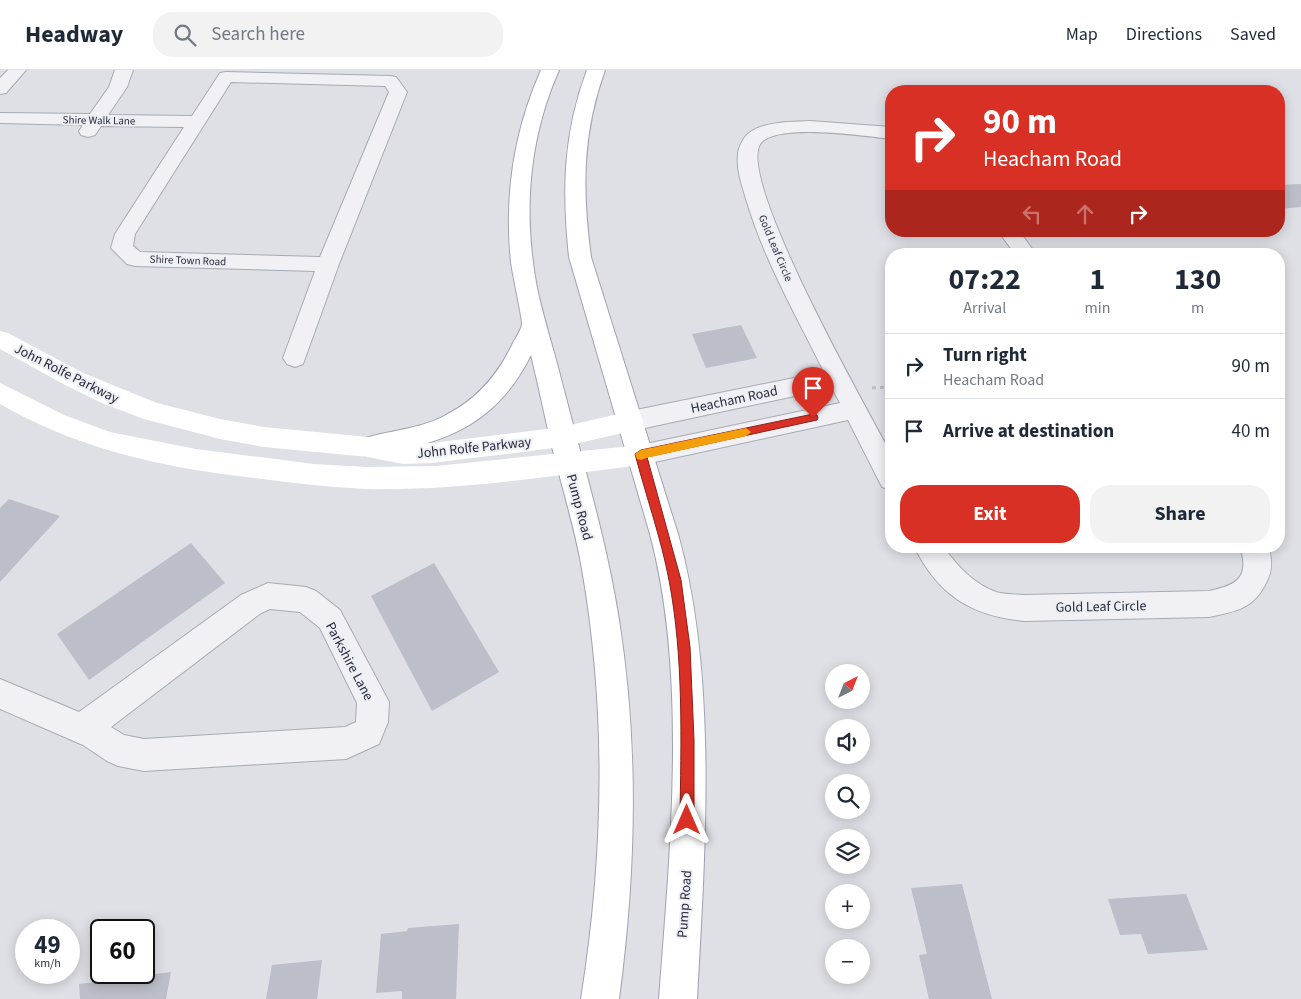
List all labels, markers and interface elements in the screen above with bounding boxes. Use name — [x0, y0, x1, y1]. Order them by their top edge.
search box — [153, 12, 503, 57]
text: Headway — [25, 17, 123, 52]
icon: search — [171, 21, 199, 49]
text: Search here — [211, 21, 305, 48]
text: Map — [1066, 22, 1098, 47]
text: Directions — [1126, 22, 1202, 47]
text: Saved — [1230, 22, 1276, 47]
text: 90 m — [983, 97, 1057, 147]
icon: right — [900, 105, 965, 170]
street label: Shire Walk Lane — [62, 112, 136, 129]
text: Heacham Road — [983, 143, 1122, 175]
icon: left — [1018, 200, 1046, 228]
icon: ahead — [1071, 200, 1099, 228]
icon: right — [1124, 200, 1152, 228]
street label: Gold Leaf Circle — [755, 212, 797, 284]
street label: Shire Town Road — [149, 252, 227, 269]
text: 07:22 — [949, 258, 1021, 301]
text: 1 — [1089, 258, 1105, 301]
text: 130 — [1174, 258, 1221, 301]
text: Arrival — [963, 297, 1006, 319]
text: min — [1084, 297, 1110, 319]
text: m — [1191, 297, 1204, 319]
street label: John Rolfe Parkway — [11, 339, 123, 409]
text: Turn right — [943, 342, 1027, 369]
icon: right — [900, 352, 928, 380]
text: 90 m — [1232, 353, 1270, 380]
pin — [792, 367, 834, 418]
text: Heacham Road — [943, 369, 1044, 391]
icon: arrive — [799, 374, 827, 402]
street label: Heacham Road — [689, 381, 780, 419]
icon: arrive — [900, 417, 928, 445]
text: Arrive at destination — [943, 418, 1114, 445]
text: 40 m — [1232, 418, 1270, 445]
street label: John Rolfe Parkway — [416, 432, 533, 464]
street label: Pump Road — [561, 472, 597, 543]
button: Exit — [900, 485, 1080, 543]
button: Share — [1090, 485, 1270, 543]
street label: Gold Leaf Circle — [1055, 596, 1147, 618]
street label: Parkshire Lane — [320, 619, 378, 704]
north arrow — [825, 664, 870, 709]
map controls — [825, 664, 870, 984]
button: sound — [825, 719, 870, 764]
button: search — [825, 774, 870, 819]
position arrow — [660, 793, 712, 845]
button: layers — [825, 829, 870, 874]
street label: Pump Road — [673, 870, 697, 939]
button: + — [825, 884, 870, 929]
speed limit sign: 60 — [90, 919, 155, 984]
text: 49 — [34, 927, 61, 963]
button: − — [825, 939, 870, 984]
text: km/h — [34, 955, 61, 972]

